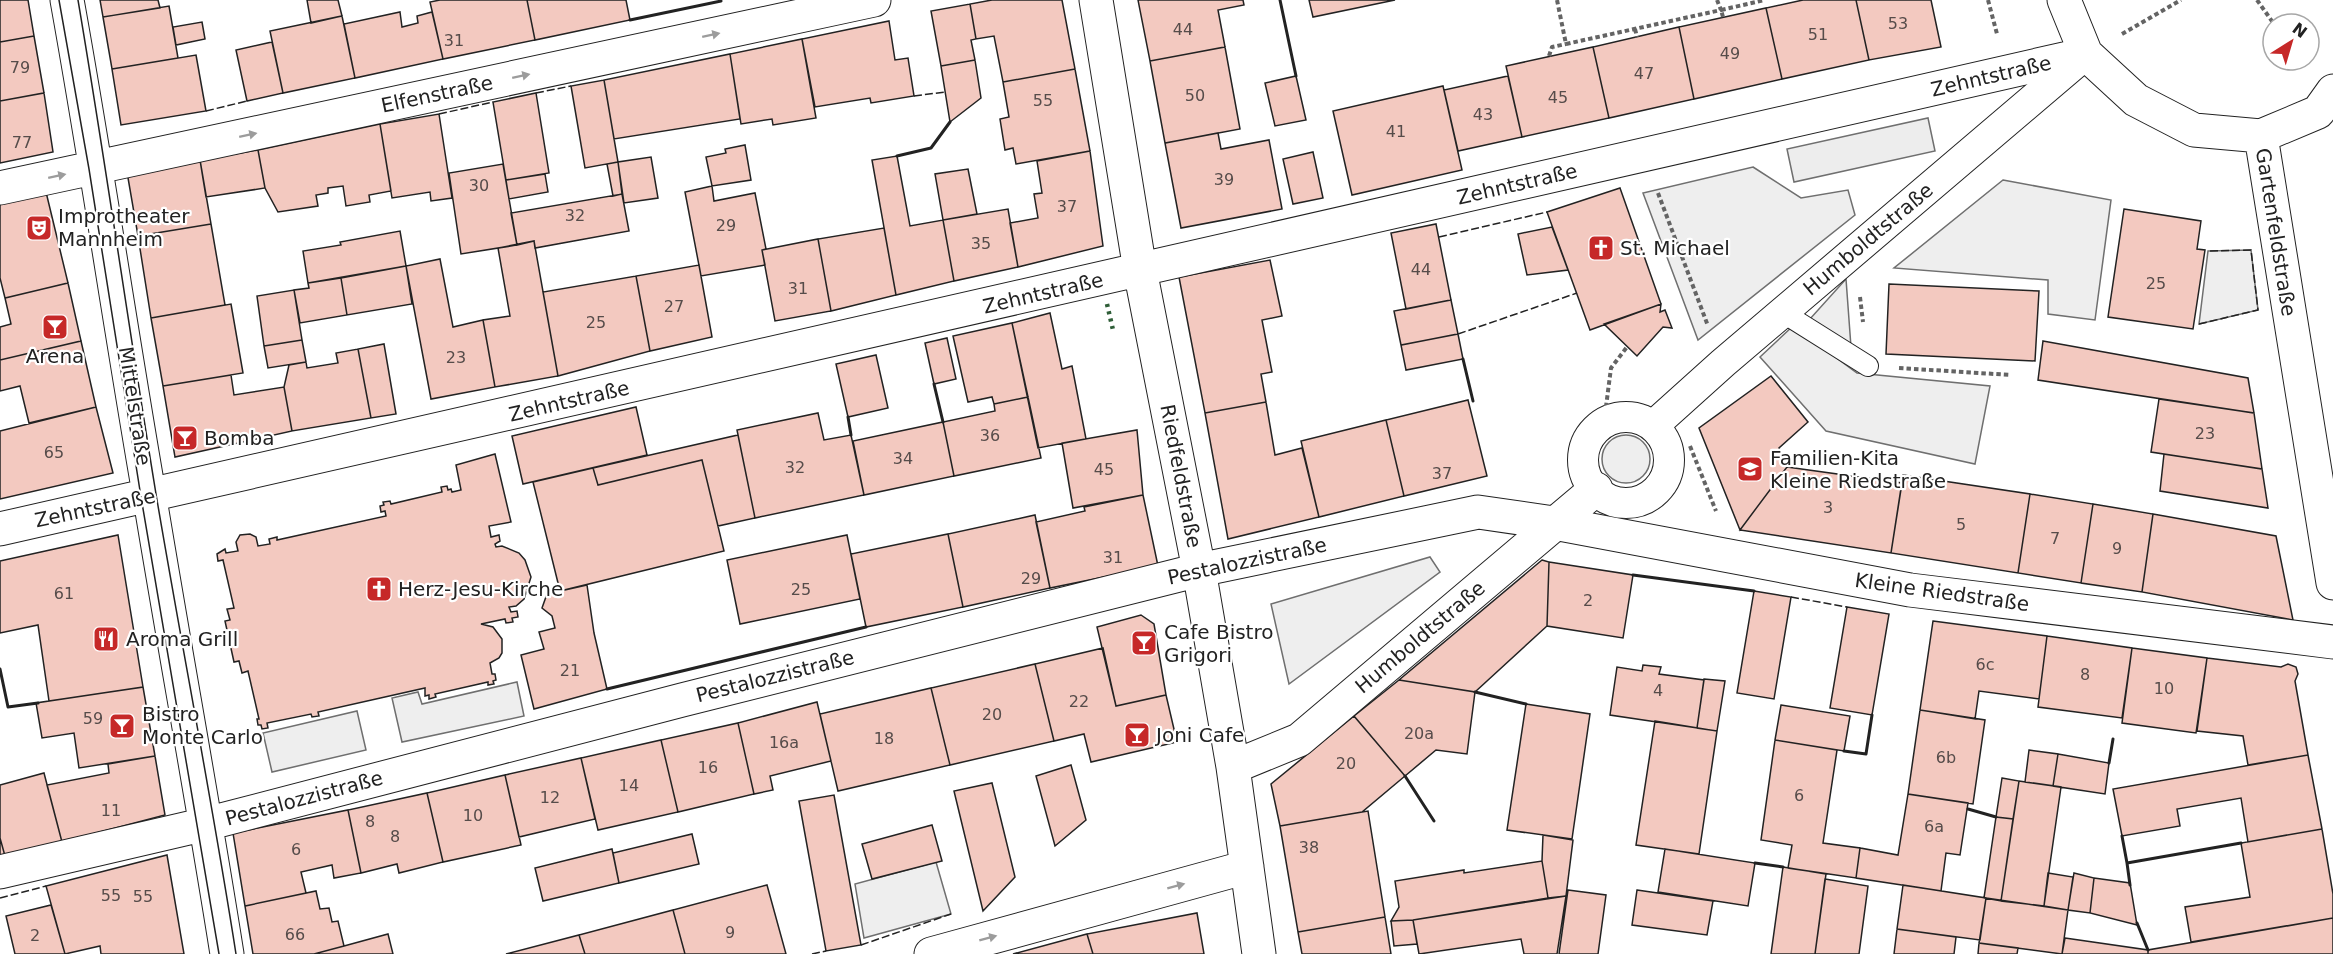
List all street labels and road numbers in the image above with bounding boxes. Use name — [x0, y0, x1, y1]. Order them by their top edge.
street label: Zehntstraße — [1928, 50, 2054, 102]
street label: Elfenstraße — [379, 70, 495, 118]
street label: Gartenfeldstraße — [2251, 146, 2301, 318]
street label: Zehntstraße — [1454, 158, 1580, 210]
street label: Humboldtstraße — [1798, 178, 1938, 300]
street label: Zehntstraße — [980, 267, 1106, 319]
street label: Mittelstraße — [114, 345, 156, 467]
street label: Zehntstraße — [506, 375, 632, 427]
street label: Riedfeldstraße — [1155, 402, 1207, 550]
street label: Zehntstraße — [32, 483, 158, 533]
street label: Pestalozzistraße — [1165, 532, 1329, 590]
street label: Kleine Riedstraße — [1853, 568, 2031, 616]
street label: Humboldtstraße — [1350, 576, 1490, 698]
street label: Pestalozzistraße — [693, 645, 857, 707]
street label: Pestalozzistraße — [223, 765, 385, 831]

